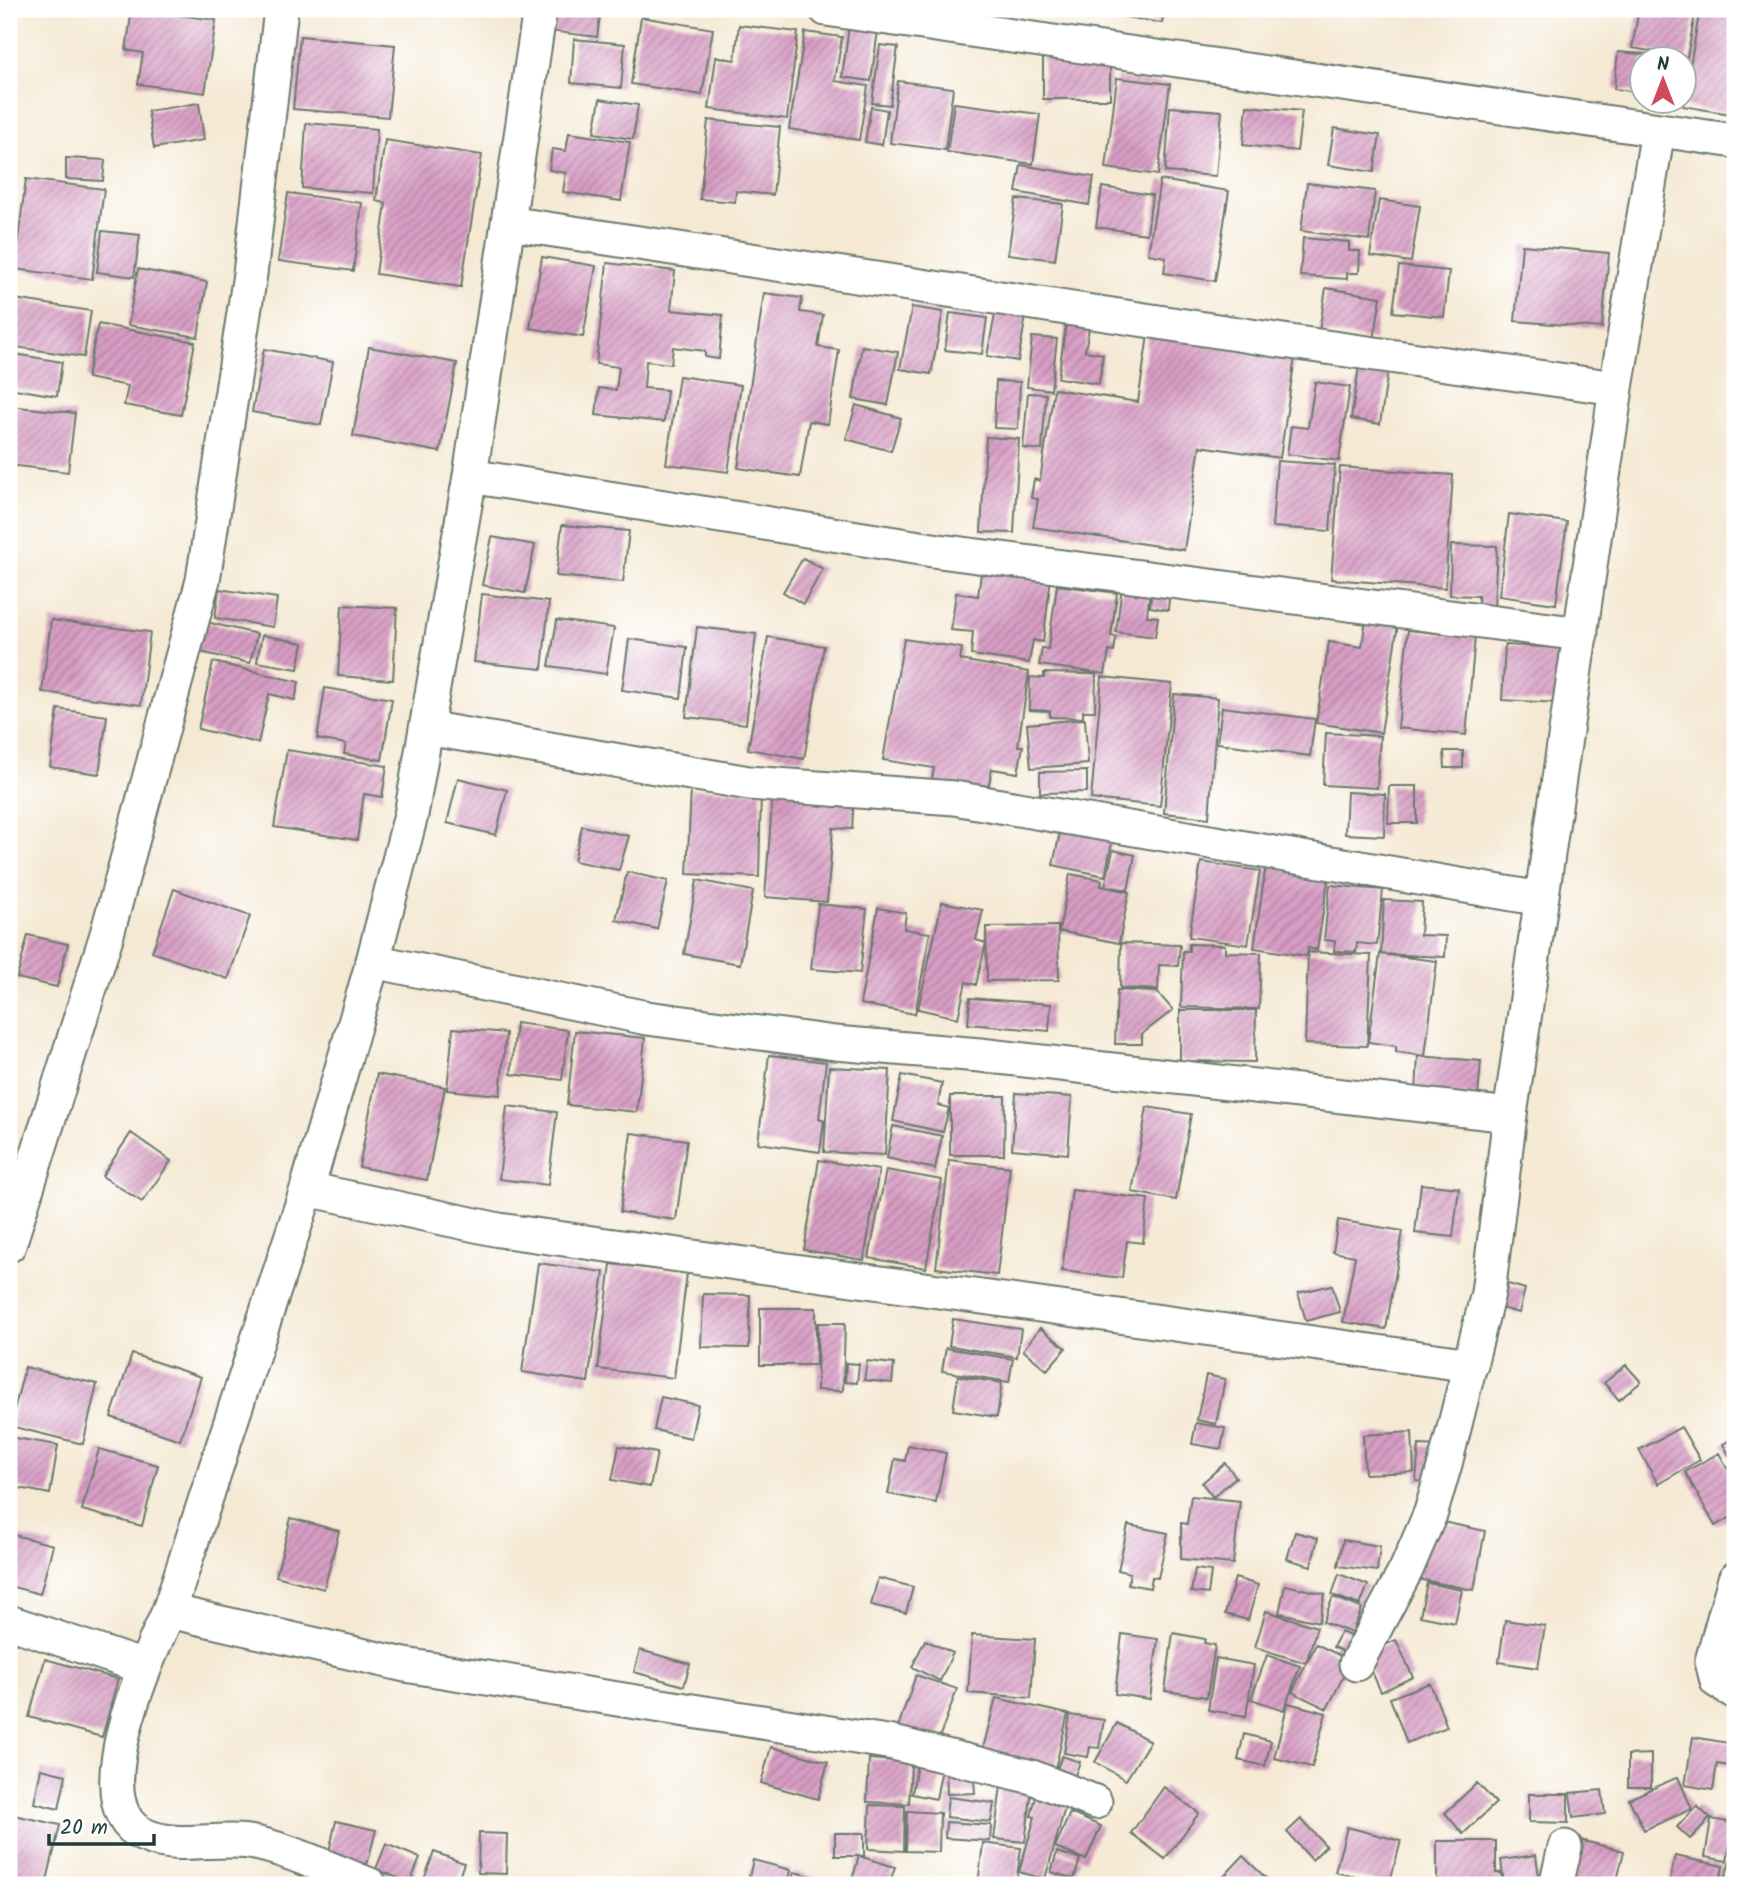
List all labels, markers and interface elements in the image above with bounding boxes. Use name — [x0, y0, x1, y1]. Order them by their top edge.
north arrow — [1628, 46, 1698, 116]
text: N — [1657, 50, 1669, 80]
scale bar — [49, 1803, 154, 1847]
text: 20 m — [60, 1812, 108, 1845]

